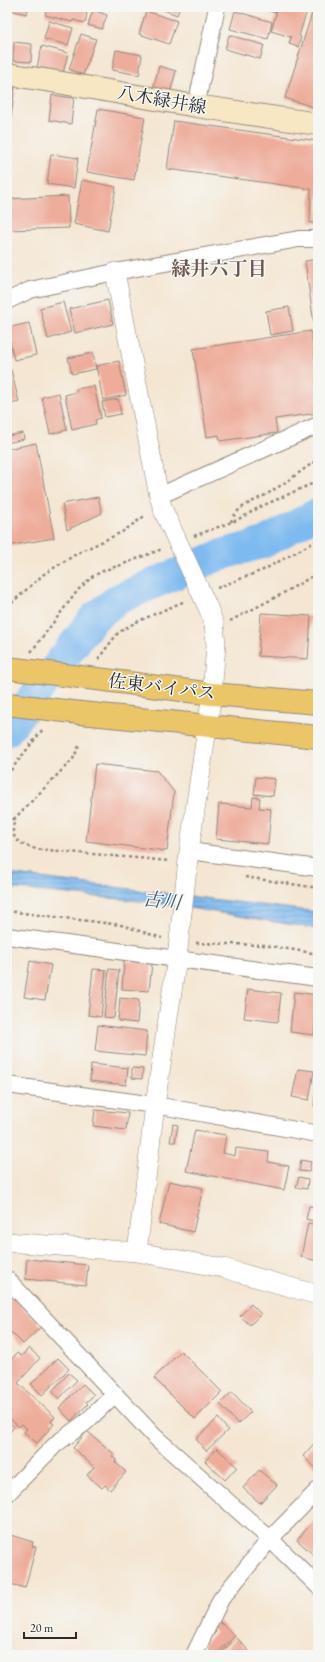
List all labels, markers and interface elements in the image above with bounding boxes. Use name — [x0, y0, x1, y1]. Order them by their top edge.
street label: 八木緑井線 — [116, 80, 208, 119]
district label: 緑井六丁目 — [171, 256, 267, 281]
street label: 佐東バイパス — [107, 669, 217, 704]
water label: 古川 — [142, 886, 184, 915]
scale bar — [24, 1614, 76, 1640]
text: 20 m — [30, 1620, 54, 1636]

